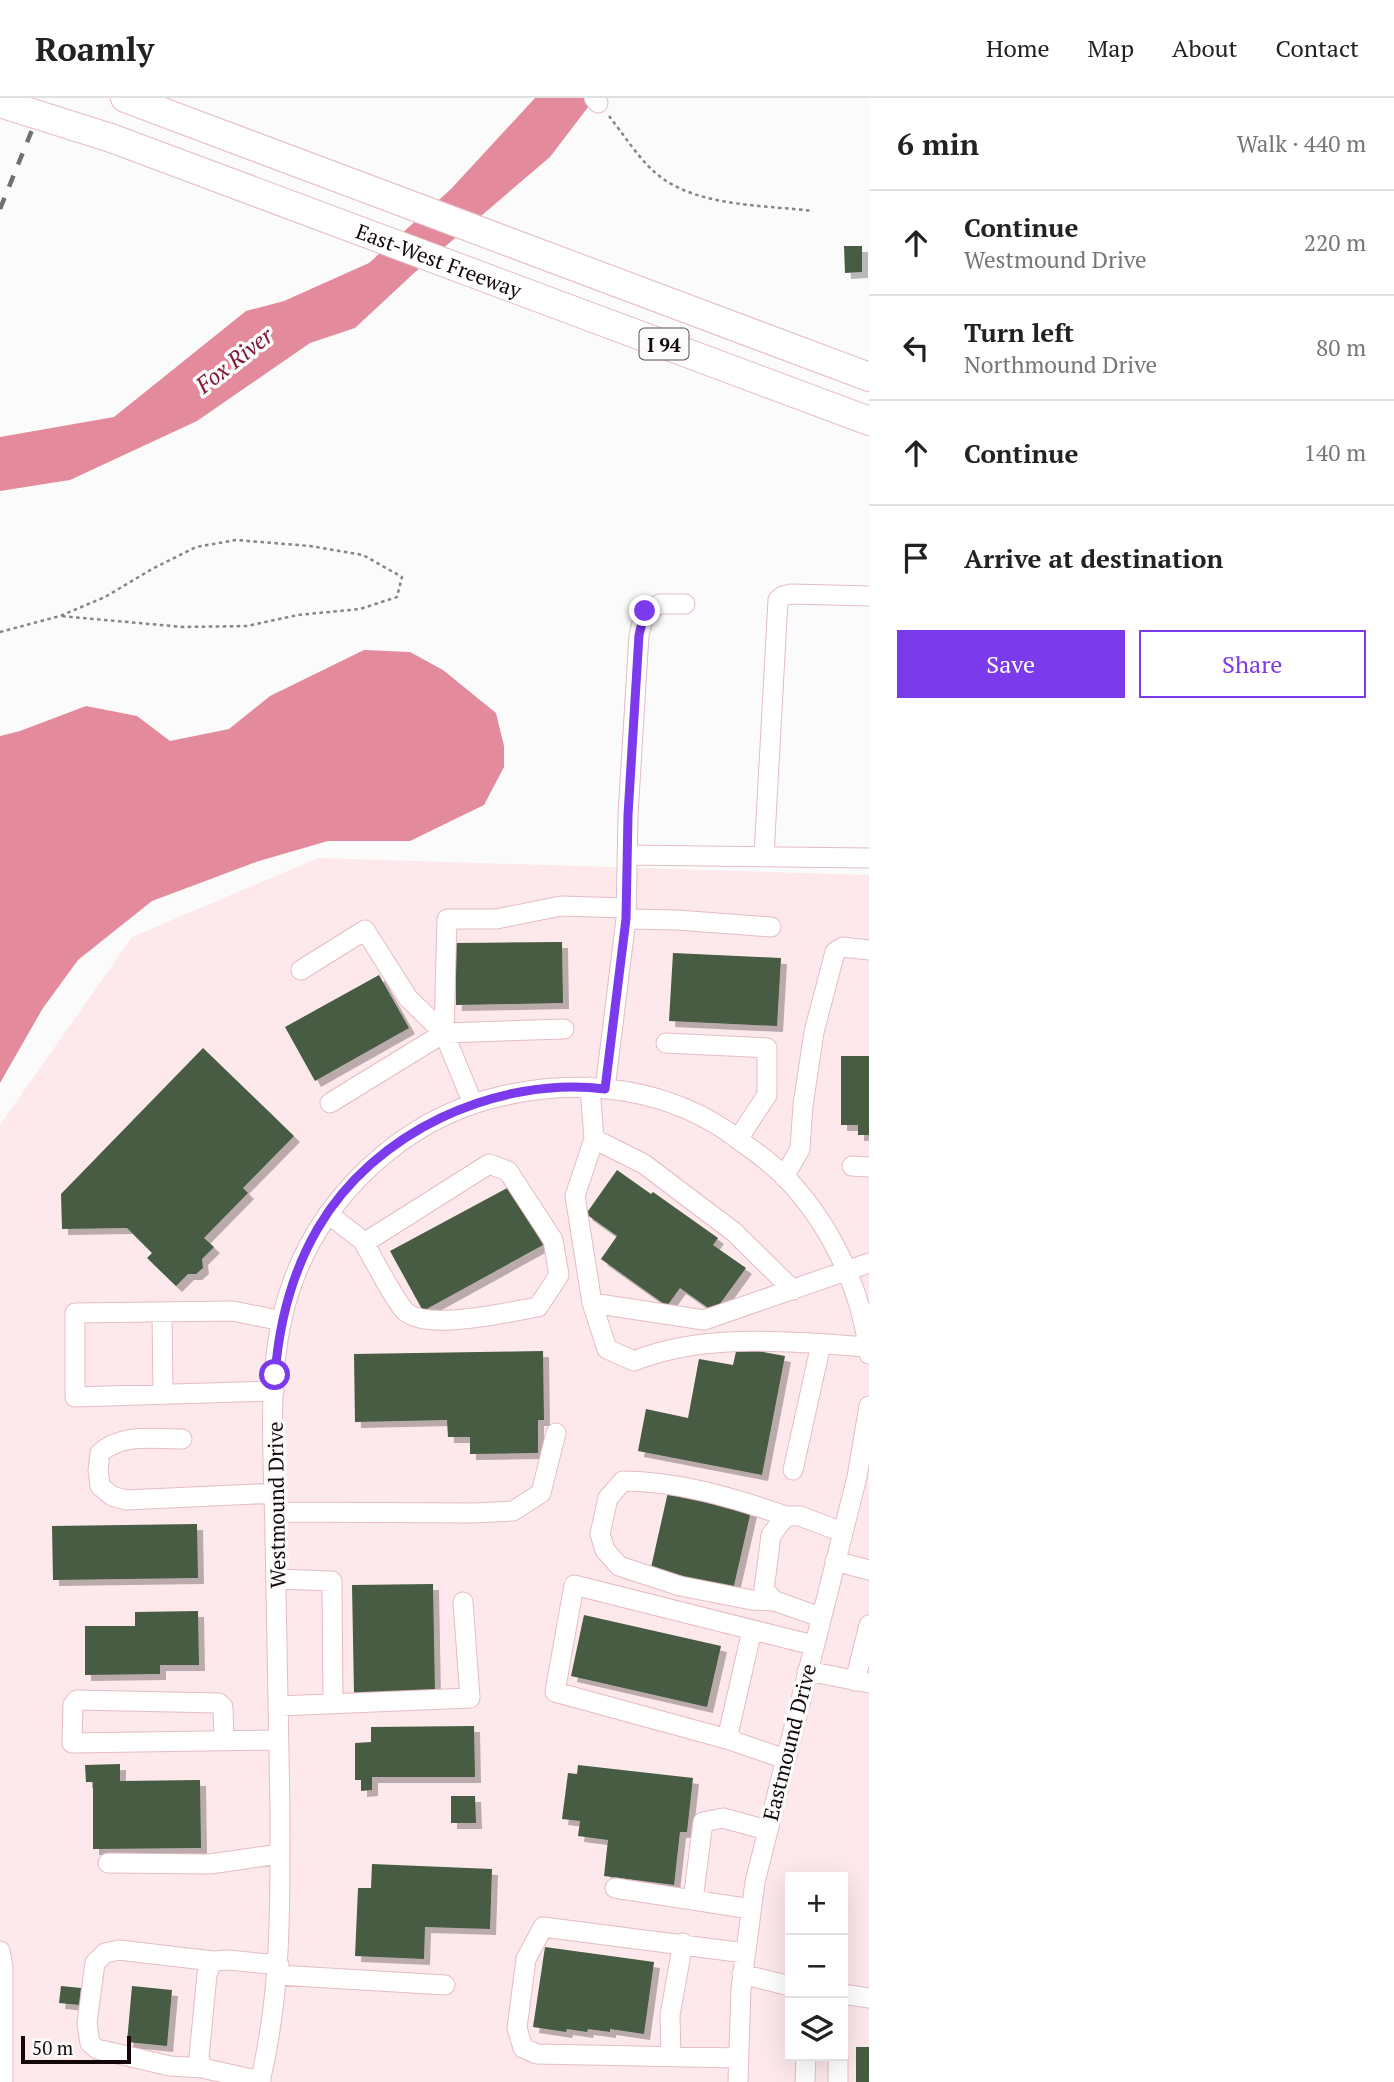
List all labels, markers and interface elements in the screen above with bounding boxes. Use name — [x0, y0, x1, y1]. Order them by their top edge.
text: Roamly — [35, 27, 154, 70]
text: Home — [986, 32, 1050, 64]
text: Map — [1088, 32, 1134, 64]
text: About — [1172, 32, 1238, 64]
text: Contact — [1276, 32, 1359, 64]
text: 6 min — [897, 124, 979, 164]
text: Walk · 440 m — [1237, 128, 1366, 159]
text: Continue — [964, 210, 1078, 244]
street label: East-West Freeway — [352, 217, 526, 304]
icon: ahead — [897, 224, 935, 262]
text: 220 m — [1304, 227, 1366, 258]
text: Westmound Drive — [964, 244, 1147, 275]
text: Turn left — [964, 315, 1074, 349]
water label: Fox River — [188, 319, 280, 401]
road number: I 94 — [640, 328, 688, 360]
icon: left — [897, 329, 935, 367]
text: 80 m — [1316, 332, 1366, 363]
text: Northmound Drive — [964, 349, 1157, 380]
icon: ahead — [897, 434, 935, 472]
text: Continue — [964, 436, 1078, 470]
text: 140 m — [1304, 437, 1366, 468]
icon: arrive — [897, 539, 935, 577]
text: Arrive at destination — [964, 541, 1223, 575]
route end — [629, 595, 660, 626]
button: Save — [897, 630, 1125, 698]
button: Share — [1139, 630, 1366, 698]
route start — [259, 1359, 290, 1390]
street label: Westmound Drive — [261, 1421, 291, 1589]
street label: Eastmound Drive — [756, 1661, 822, 1823]
map controls — [785, 1872, 848, 2061]
button: + — [785, 1872, 848, 1935]
button: − — [785, 1935, 848, 1998]
button: layers — [785, 1998, 848, 2061]
scale bar — [21, 2033, 131, 2065]
text: 50 m — [32, 2035, 73, 2060]

